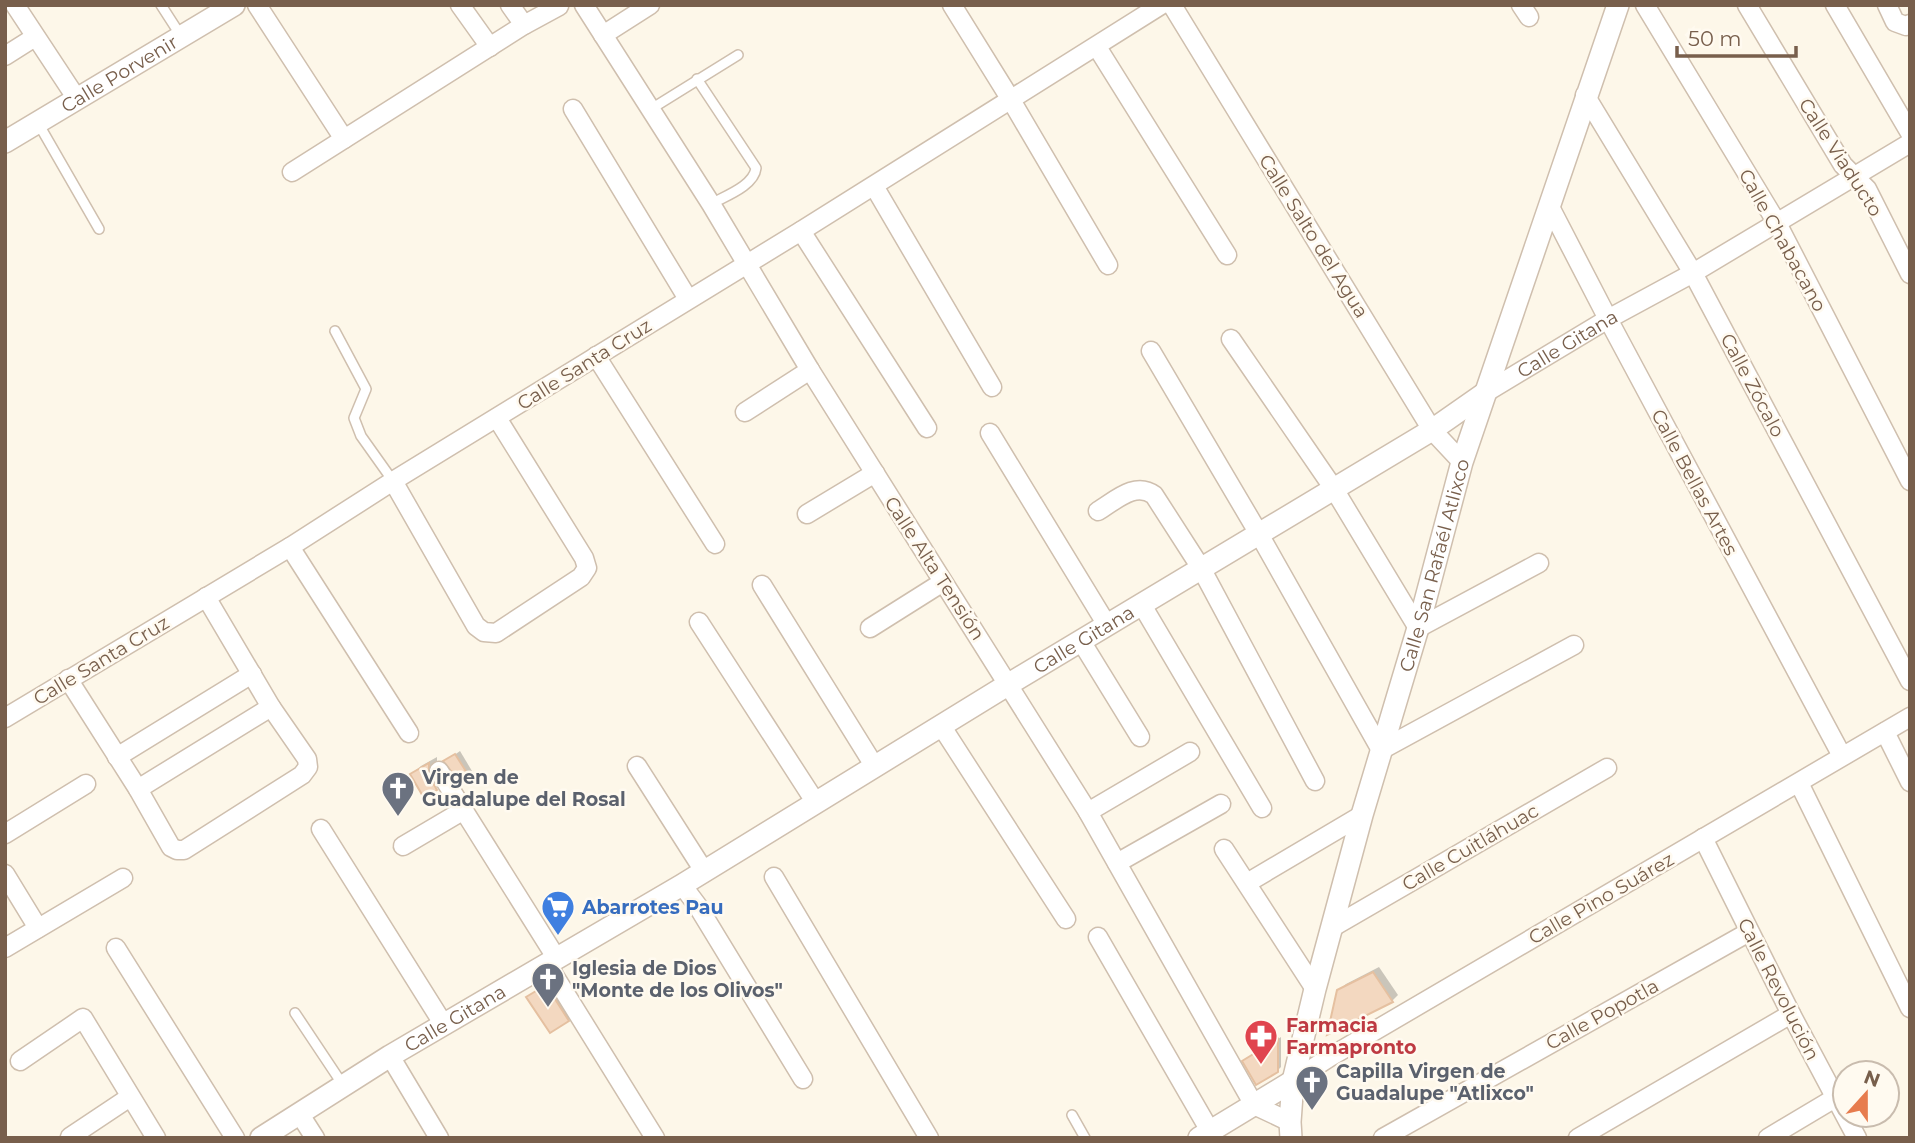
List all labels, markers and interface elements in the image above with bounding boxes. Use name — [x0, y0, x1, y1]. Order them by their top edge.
scale bar — [1677, 14, 1796, 58]
text: 50 m — [1688, 26, 1742, 51]
street label: Calle Porvenir — [57, 30, 182, 118]
street label: Calle Viaducto — [1794, 94, 1887, 221]
street label: Calle Salto del Agua — [1254, 150, 1373, 322]
street label: Calle Chabacano — [1734, 165, 1831, 316]
street label: Calle Gitana — [1513, 305, 1622, 383]
street label: Calle Santa Cruz — [513, 314, 656, 415]
street label: Calle Zócalo — [1716, 329, 1790, 441]
street label: Calle Bellas Artes — [1646, 405, 1743, 559]
street label: Calle San Rafaél Atlixco — [1395, 456, 1474, 675]
street label: Calle Alta Tensión — [880, 492, 990, 644]
street label: Calle Gitana — [1029, 601, 1138, 679]
street label: Calle Santa Cruz — [29, 611, 173, 710]
place label: Virgen de Guadalupe del Rosal — [421, 766, 626, 811]
church icon: Virgen de Guadalupe del Rosal — [379, 769, 417, 818]
street label: Calle Cuitláhuac — [1398, 799, 1543, 896]
street label: Calle Pino Suárez — [1525, 848, 1678, 949]
supermarket icon: Abarrotes Pau — [539, 888, 577, 937]
place label: Abarrotes Pau — [581, 896, 724, 919]
street label: Calle Revolución — [1733, 914, 1824, 1064]
place label: Iglesia de Dios "Monte de los Olivos" — [572, 957, 783, 1002]
church icon: Iglesia de Dios "Monte de los Olivos" — [529, 960, 567, 1009]
street label: Calle Popotla — [1542, 974, 1663, 1055]
street label: Calle Gitana — [400, 980, 510, 1057]
place label: Farmacia Farmapronto — [1286, 1014, 1416, 1059]
pharmacy icon: Farmacia Farmapronto — [1242, 1017, 1280, 1066]
north arrow — [1831, 1059, 1901, 1129]
place label: Capilla Virgen de Guadalupe "Atlixco" — [1336, 1060, 1534, 1105]
church icon: Capilla Virgen de Guadalupe "Atlixco" — [1293, 1063, 1331, 1112]
text: N — [1861, 1065, 1883, 1092]

